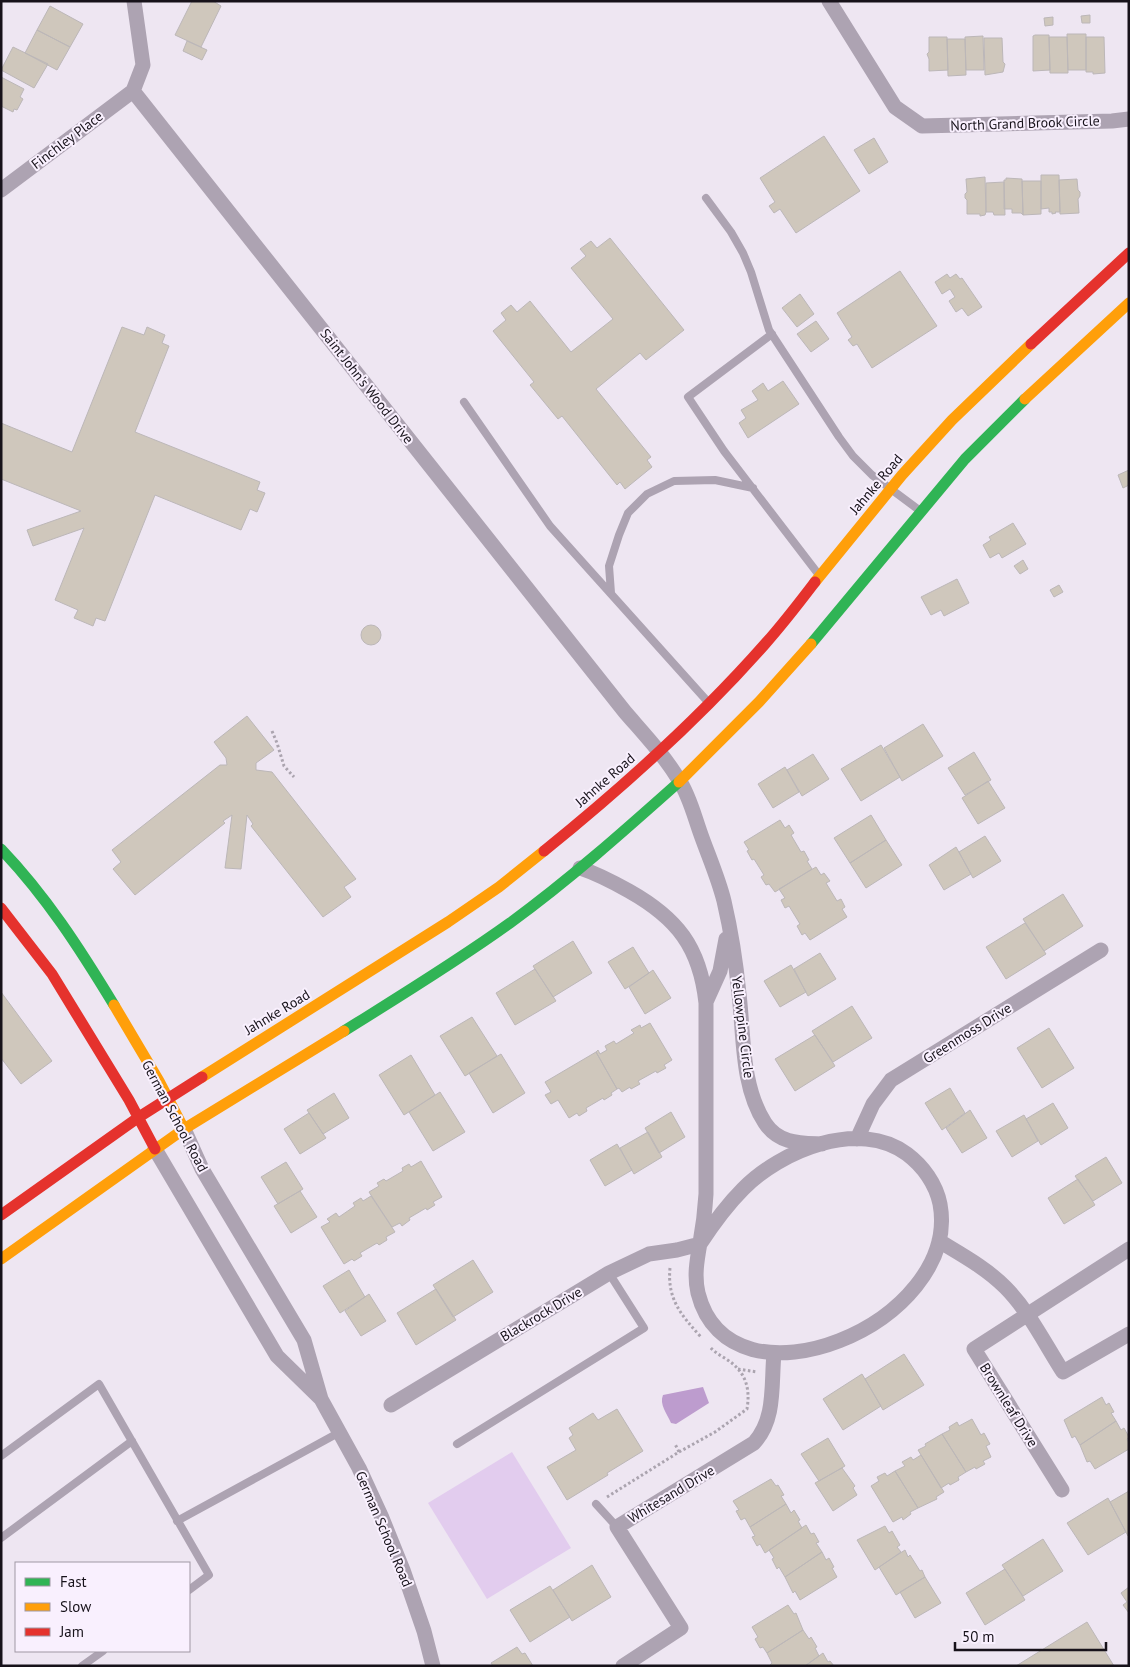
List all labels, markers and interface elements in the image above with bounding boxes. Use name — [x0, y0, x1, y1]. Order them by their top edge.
street label: Finchley Place — [28, 107, 106, 173]
street label: North Grand Brook Circle — [950, 111, 1100, 135]
street label: Saint John's Wood Drive — [316, 325, 418, 447]
street label: Jahnke Road — [845, 450, 906, 519]
street label: Jahnke Road — [571, 749, 639, 812]
street label: Yellowpine Circle — [728, 975, 758, 1079]
street label: Jahnke Road — [240, 985, 313, 1039]
street label: Greenmoss Drive — [919, 999, 1015, 1067]
street label: German School Road — [138, 1057, 212, 1175]
street label: Blackrock Drive — [497, 1283, 585, 1345]
street label: Brownleaf Drive — [976, 1360, 1042, 1450]
street label: Whitesand Drive — [624, 1461, 718, 1527]
street label: German School Road — [351, 1468, 417, 1590]
legend — [15, 1562, 190, 1652]
text: Fast — [60, 1572, 87, 1591]
text: Slow — [60, 1597, 91, 1616]
scale bar — [955, 1620, 1106, 1652]
text: Jam — [59, 1622, 84, 1641]
text: 50 m — [962, 1627, 995, 1646]

